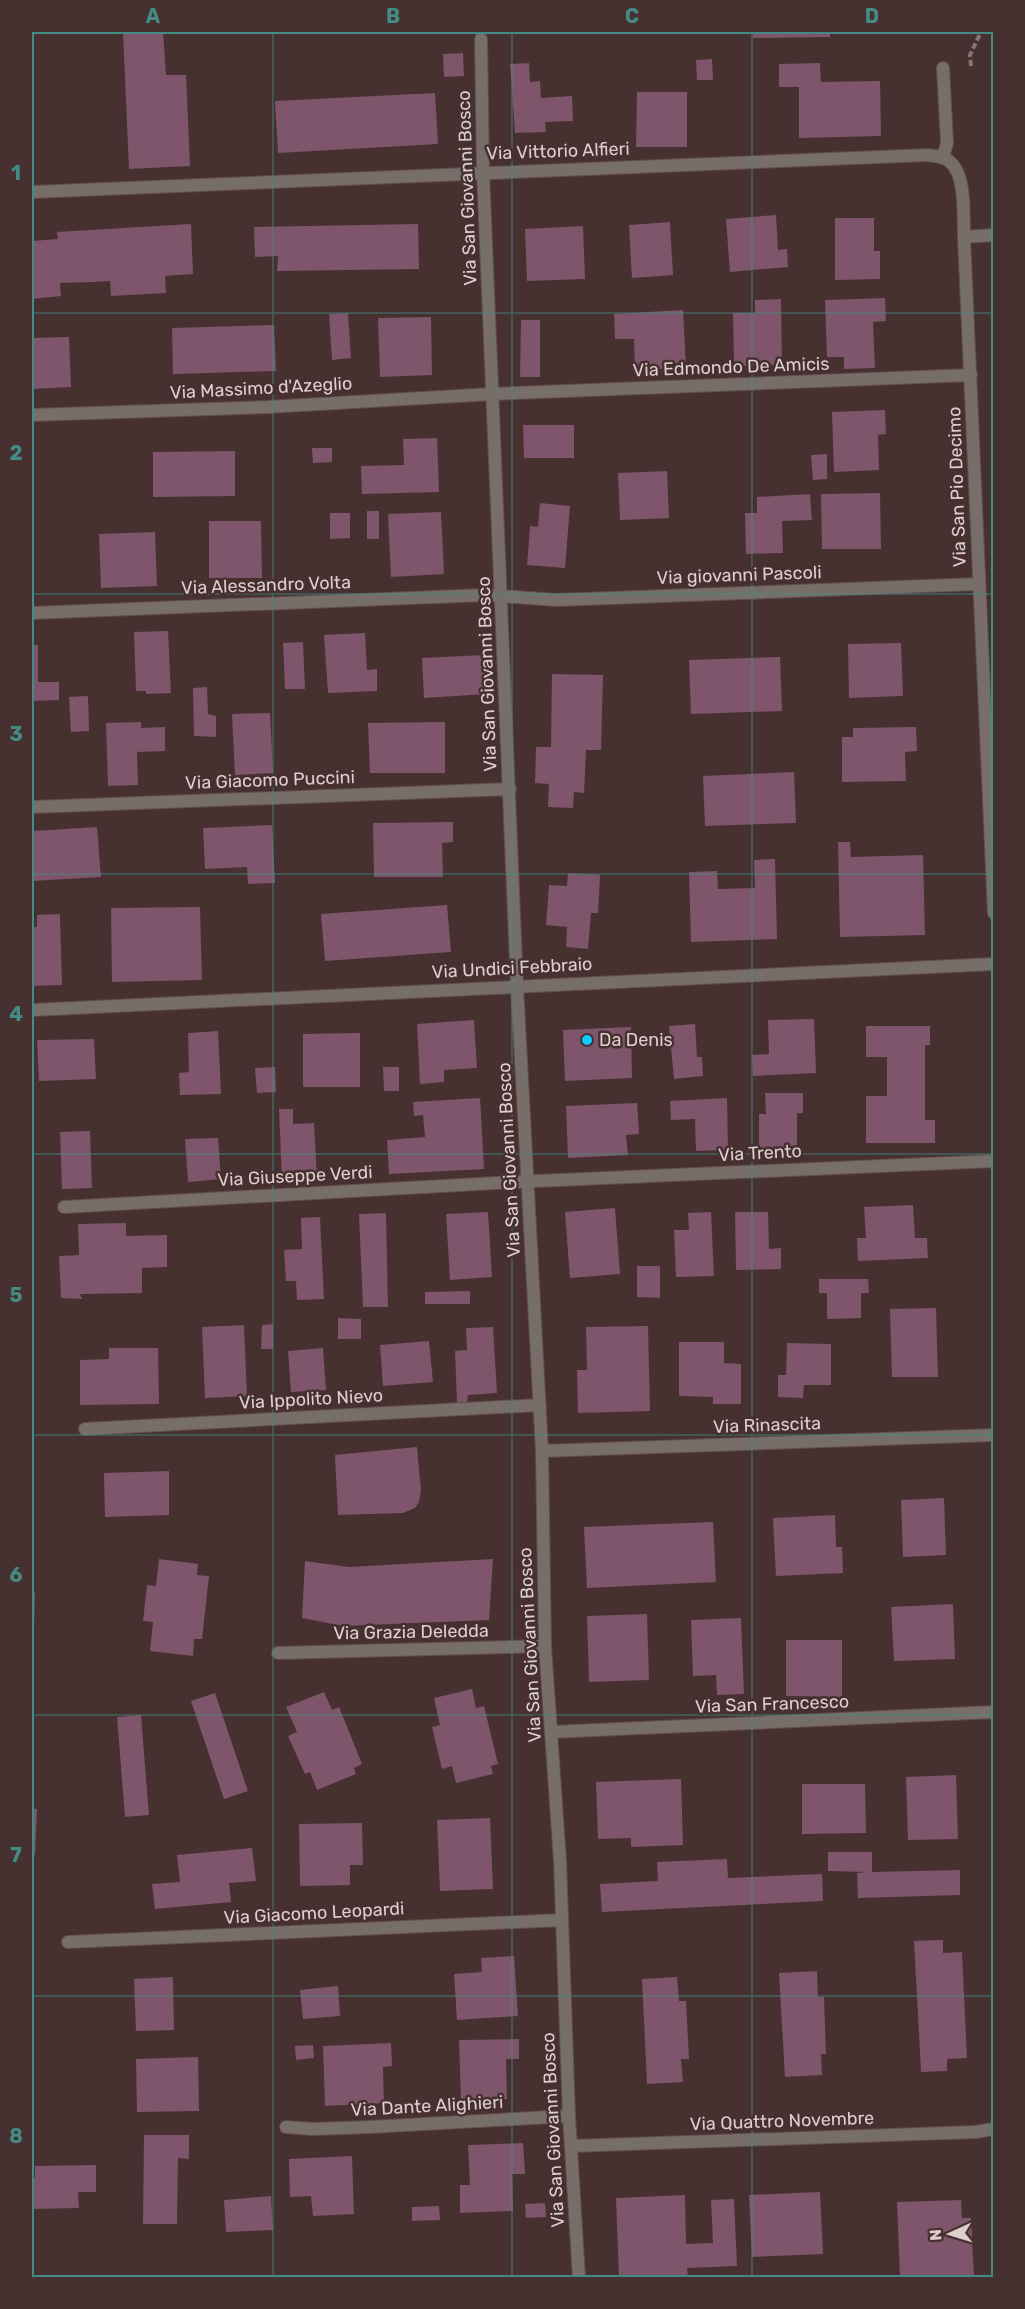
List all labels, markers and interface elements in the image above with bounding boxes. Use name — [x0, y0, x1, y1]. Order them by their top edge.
text: A — [146, 4, 161, 28]
text: B — [386, 4, 400, 28]
text: C — [625, 4, 639, 28]
text: D — [865, 4, 879, 28]
street label: Via San Giovanni Bosco — [453, 90, 481, 286]
street label: Via Vittorio Alfieri — [486, 138, 630, 164]
text: 1 — [11, 161, 21, 185]
street label: Via Edmondo De Amicis — [632, 353, 830, 381]
street label: Via Massimo d'Azeglio — [169, 372, 353, 404]
street label: Via San Pio Decimo — [943, 406, 971, 568]
text: 2 — [10, 441, 23, 465]
street label: Via giovanni Pascoli — [656, 561, 822, 589]
street label: Via Alessandro Volta — [181, 571, 351, 599]
street label: Via San Giovanni Bosco — [473, 576, 501, 772]
text: 3 — [9, 722, 23, 746]
street label: Via Giacomo Puccini — [185, 766, 355, 794]
street label: Via Undici Febbraio — [431, 953, 593, 983]
text: 4 — [9, 1002, 23, 1026]
place label: Da Denis — [599, 1029, 673, 1051]
marker: Da Denis — [580, 1033, 594, 1047]
street label: Via San Giovanni Bosco — [493, 1062, 525, 1258]
street label: Via Trento — [718, 1140, 802, 1166]
street label: Via Giuseppe Verdi — [217, 1161, 373, 1191]
text: 5 — [10, 1283, 23, 1307]
street label: Via Ippolito Nievo — [238, 1384, 384, 1414]
street label: Via Rinascita — [713, 1412, 821, 1438]
street label: Via San Giovanni Bosco — [514, 1547, 546, 1743]
text: 6 — [9, 1563, 23, 1587]
street label: Via Grazia Deledda — [333, 1620, 489, 1644]
street label: Via San Francesco — [695, 1690, 849, 1718]
text: 7 — [10, 1843, 22, 1867]
street label: Via Giacomo Leopardi — [223, 1897, 405, 1929]
street label: Via San Giovanni Bosco — [537, 2032, 569, 2228]
street label: Via Dante Alighieri — [350, 2091, 504, 2121]
street label: Via Quattro Novembre — [689, 2107, 875, 2135]
text: 8 — [9, 2124, 23, 2148]
north arrow — [920, 2204, 980, 2264]
text: N — [926, 2229, 945, 2241]

